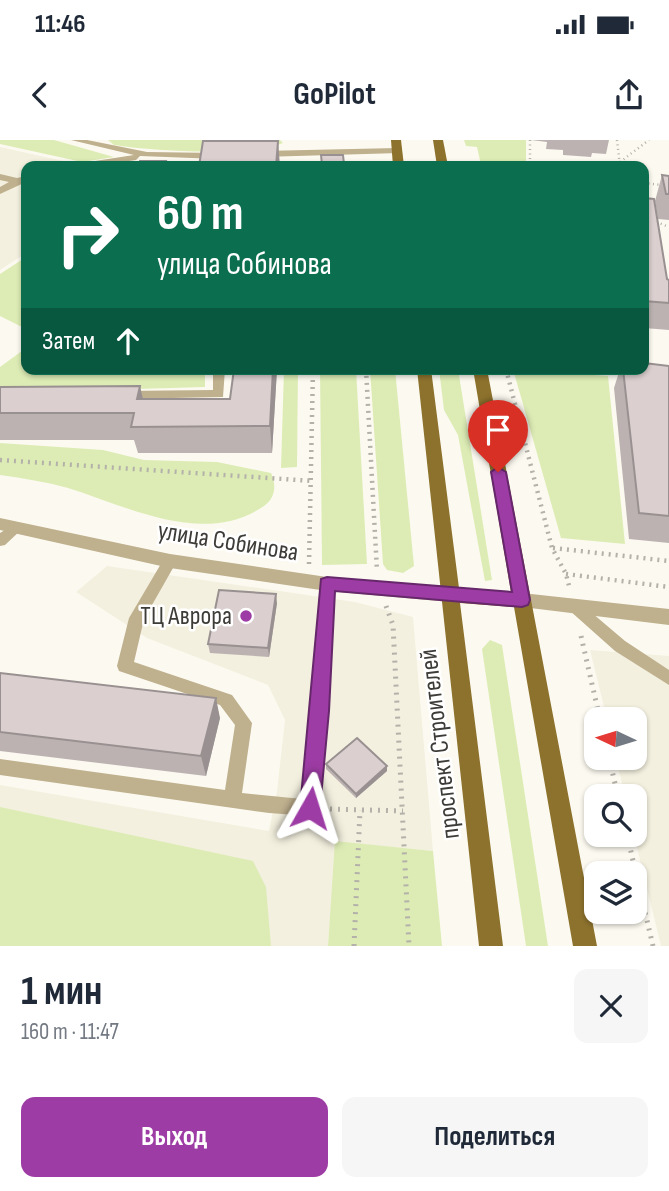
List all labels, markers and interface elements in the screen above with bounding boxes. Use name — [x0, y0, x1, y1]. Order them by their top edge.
text: 11:46 — [35, 9, 86, 40]
text: GoPilot — [293, 75, 376, 114]
icon: back — [21, 76, 59, 114]
icon: share — [610, 76, 648, 114]
text: 60 m — [157, 185, 244, 244]
icon: right — [42, 189, 133, 280]
text: улица Собинова — [157, 245, 332, 284]
icon: ahead — [109, 322, 147, 360]
text: Затем — [42, 326, 95, 357]
pin — [468, 400, 528, 472]
icon: arrive — [479, 411, 517, 449]
street label: улица Собинова — [155, 516, 301, 568]
place label: ТЦ Аврора — [140, 601, 232, 632]
marker: ТЦ Аврора — [238, 608, 254, 624]
street label: проспект Строителей — [413, 647, 467, 841]
north arrow — [584, 707, 648, 770]
map controls — [584, 707, 647, 924]
position arrow — [273, 771, 347, 845]
button: search — [584, 784, 647, 847]
button: layers — [584, 861, 647, 924]
text: 1 мин — [21, 966, 102, 1017]
button: close — [574, 969, 648, 1043]
text: 160 m · 11:47 — [21, 1018, 119, 1046]
button: Выход — [21, 1097, 328, 1177]
button: Поделиться — [342, 1097, 648, 1177]

